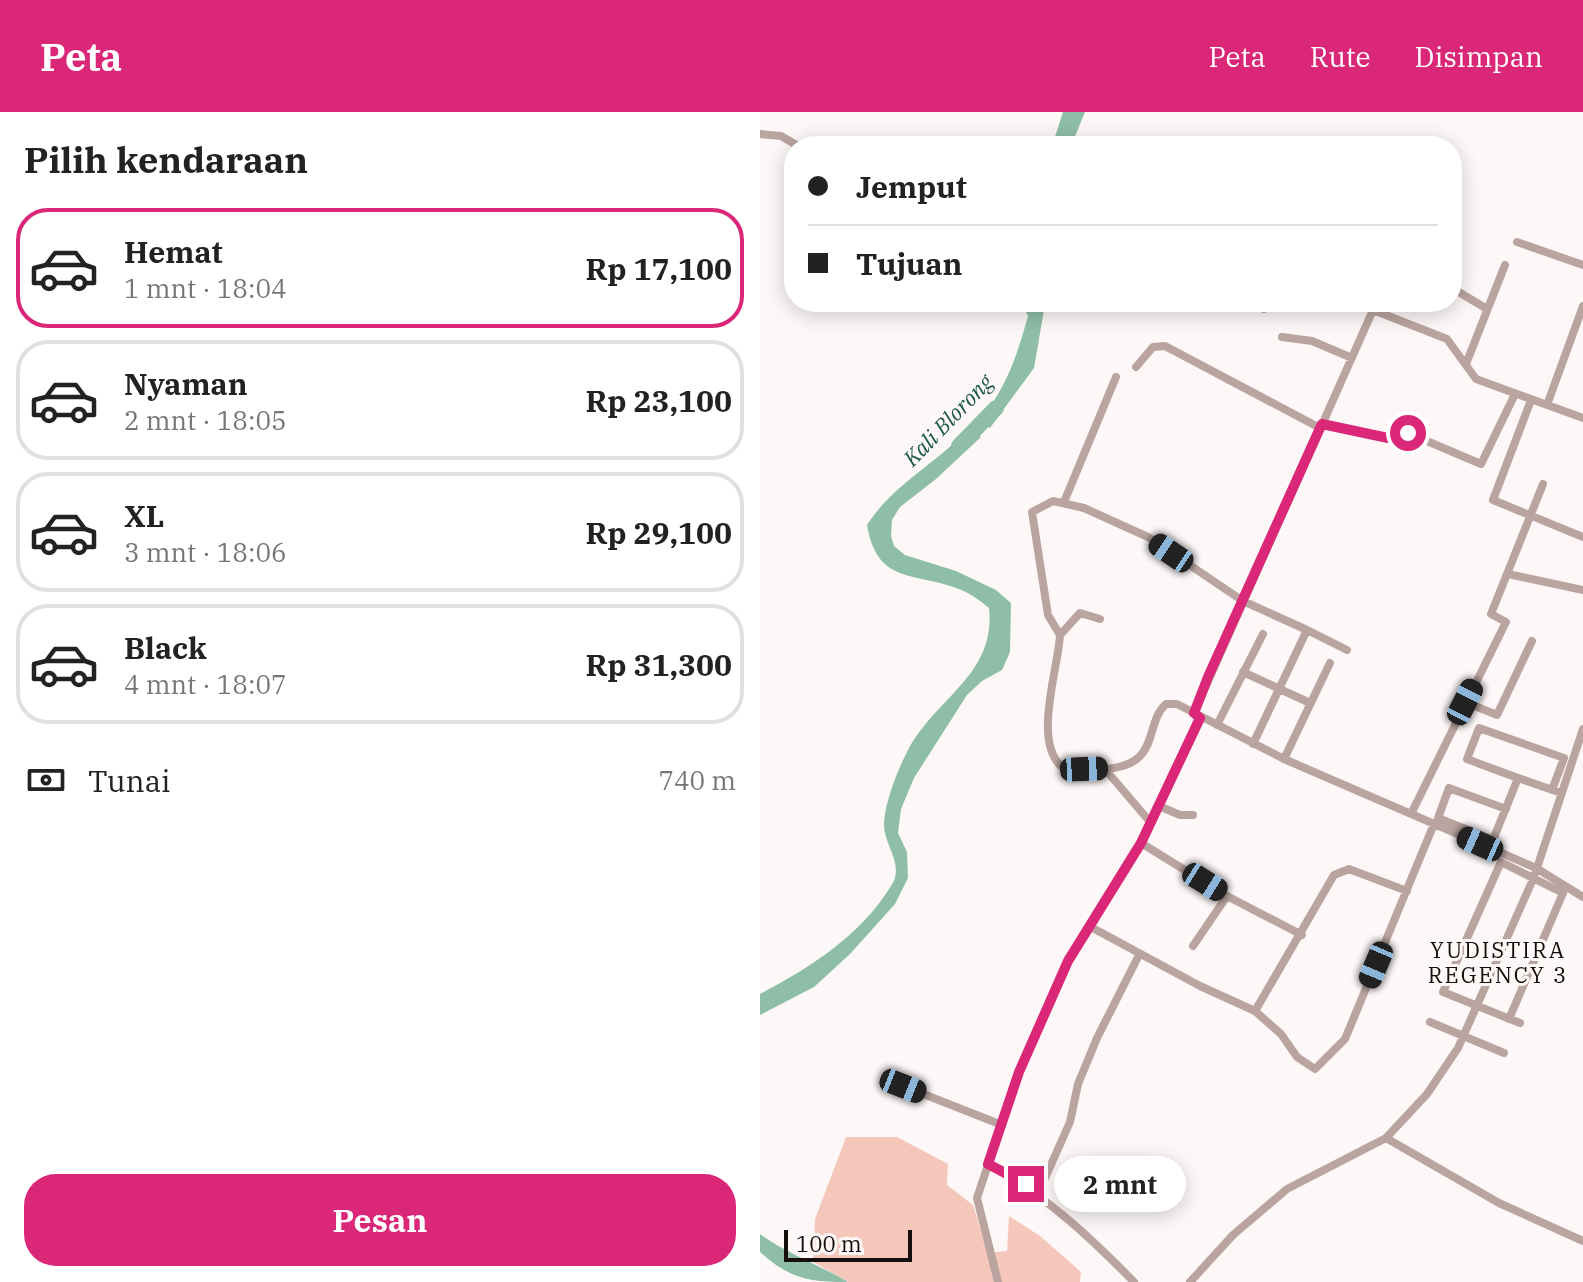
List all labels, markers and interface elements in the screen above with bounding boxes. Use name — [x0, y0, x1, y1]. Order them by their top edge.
text: Peta — [40, 32, 122, 81]
text: Peta — [1209, 38, 1266, 75]
text: Rute — [1310, 38, 1371, 75]
text: Disimpan — [1415, 38, 1543, 75]
text: Pilih kendaraan — [24, 136, 308, 183]
text: Jemput — [856, 167, 967, 206]
icon: car — [28, 232, 100, 304]
text: Hemat — [124, 232, 223, 271]
text: Tujuan — [856, 244, 962, 283]
text: Rp 17,100 — [586, 249, 732, 288]
text: 1 mnt · 18:04 — [124, 271, 287, 305]
icon: car — [28, 364, 100, 436]
text: Nyaman — [124, 364, 248, 403]
water label: Kali Blorong — [896, 367, 999, 473]
text: Rp 23,100 — [586, 381, 732, 420]
text: 2 mnt · 18:05 — [124, 403, 287, 437]
route start — [1390, 415, 1426, 451]
icon: car — [28, 496, 100, 568]
text: XL — [124, 496, 164, 535]
text: Rp 29,100 — [586, 513, 732, 552]
car — [1144, 530, 1198, 576]
text: 3 mnt · 18:06 — [124, 535, 287, 569]
icon: car — [28, 628, 100, 700]
text: Black — [124, 628, 207, 667]
text: Rp 31,300 — [586, 645, 732, 684]
text: 4 mnt · 18:07 — [124, 667, 287, 701]
car — [1443, 675, 1487, 729]
car — [1060, 756, 1108, 782]
icon: cash — [24, 758, 68, 802]
text: Tunai — [88, 761, 171, 800]
text: 740 m — [658, 763, 736, 797]
car — [1453, 823, 1507, 865]
car — [1178, 859, 1232, 905]
district label: YUDISTIRA REGENCY 3 — [1428, 935, 1568, 989]
car — [1356, 938, 1396, 992]
car — [876, 1066, 930, 1106]
callout: 2 mnt — [1054, 1156, 1186, 1212]
route end — [1008, 1166, 1044, 1202]
text: 2 mnt — [1083, 1167, 1157, 1201]
button: Pesan — [24, 1174, 736, 1266]
scale bar — [784, 1226, 912, 1262]
text: 100 m — [796, 1229, 862, 1258]

